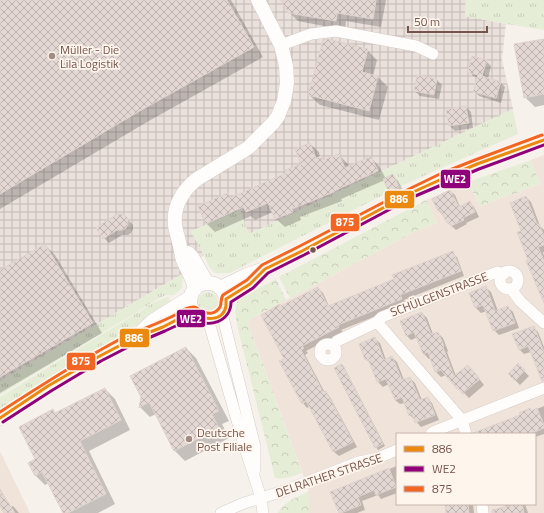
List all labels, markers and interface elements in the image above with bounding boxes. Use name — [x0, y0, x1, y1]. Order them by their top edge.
scale bar — [408, 8, 487, 34]
text: 50 m — [414, 12, 440, 31]
place label: Müller - Die Lila Logistik — [60, 40, 119, 73]
marker: Müller - Die Lila Logistik — [47, 51, 57, 61]
line badge: WE2 — [440, 169, 471, 189]
text: WE2 — [444, 171, 466, 187]
line badge: 886 — [384, 190, 415, 209]
text: 886 — [390, 191, 408, 207]
line badge: 875 — [330, 213, 360, 232]
text: 875 — [336, 214, 354, 230]
unlabelled marker — [308, 245, 318, 255]
street label: SCHÜLGENSTRASSE — [387, 266, 491, 321]
line badge: WE2 — [176, 309, 206, 328]
text: WE2 — [180, 311, 202, 327]
line badge: 886 — [119, 328, 150, 348]
text: 886 — [125, 330, 143, 346]
line badge: 875 — [66, 352, 96, 371]
text: 875 — [72, 353, 90, 369]
place label: Deutsche Post Filiale — [197, 423, 252, 456]
legend — [396, 433, 536, 505]
marker: Deutsche Post Filiale — [184, 434, 194, 444]
text: 886 — [432, 439, 452, 458]
street label: DELRATHER STRASSE — [273, 448, 385, 502]
text: WE2 — [432, 459, 456, 478]
text: 875 — [432, 479, 452, 498]

